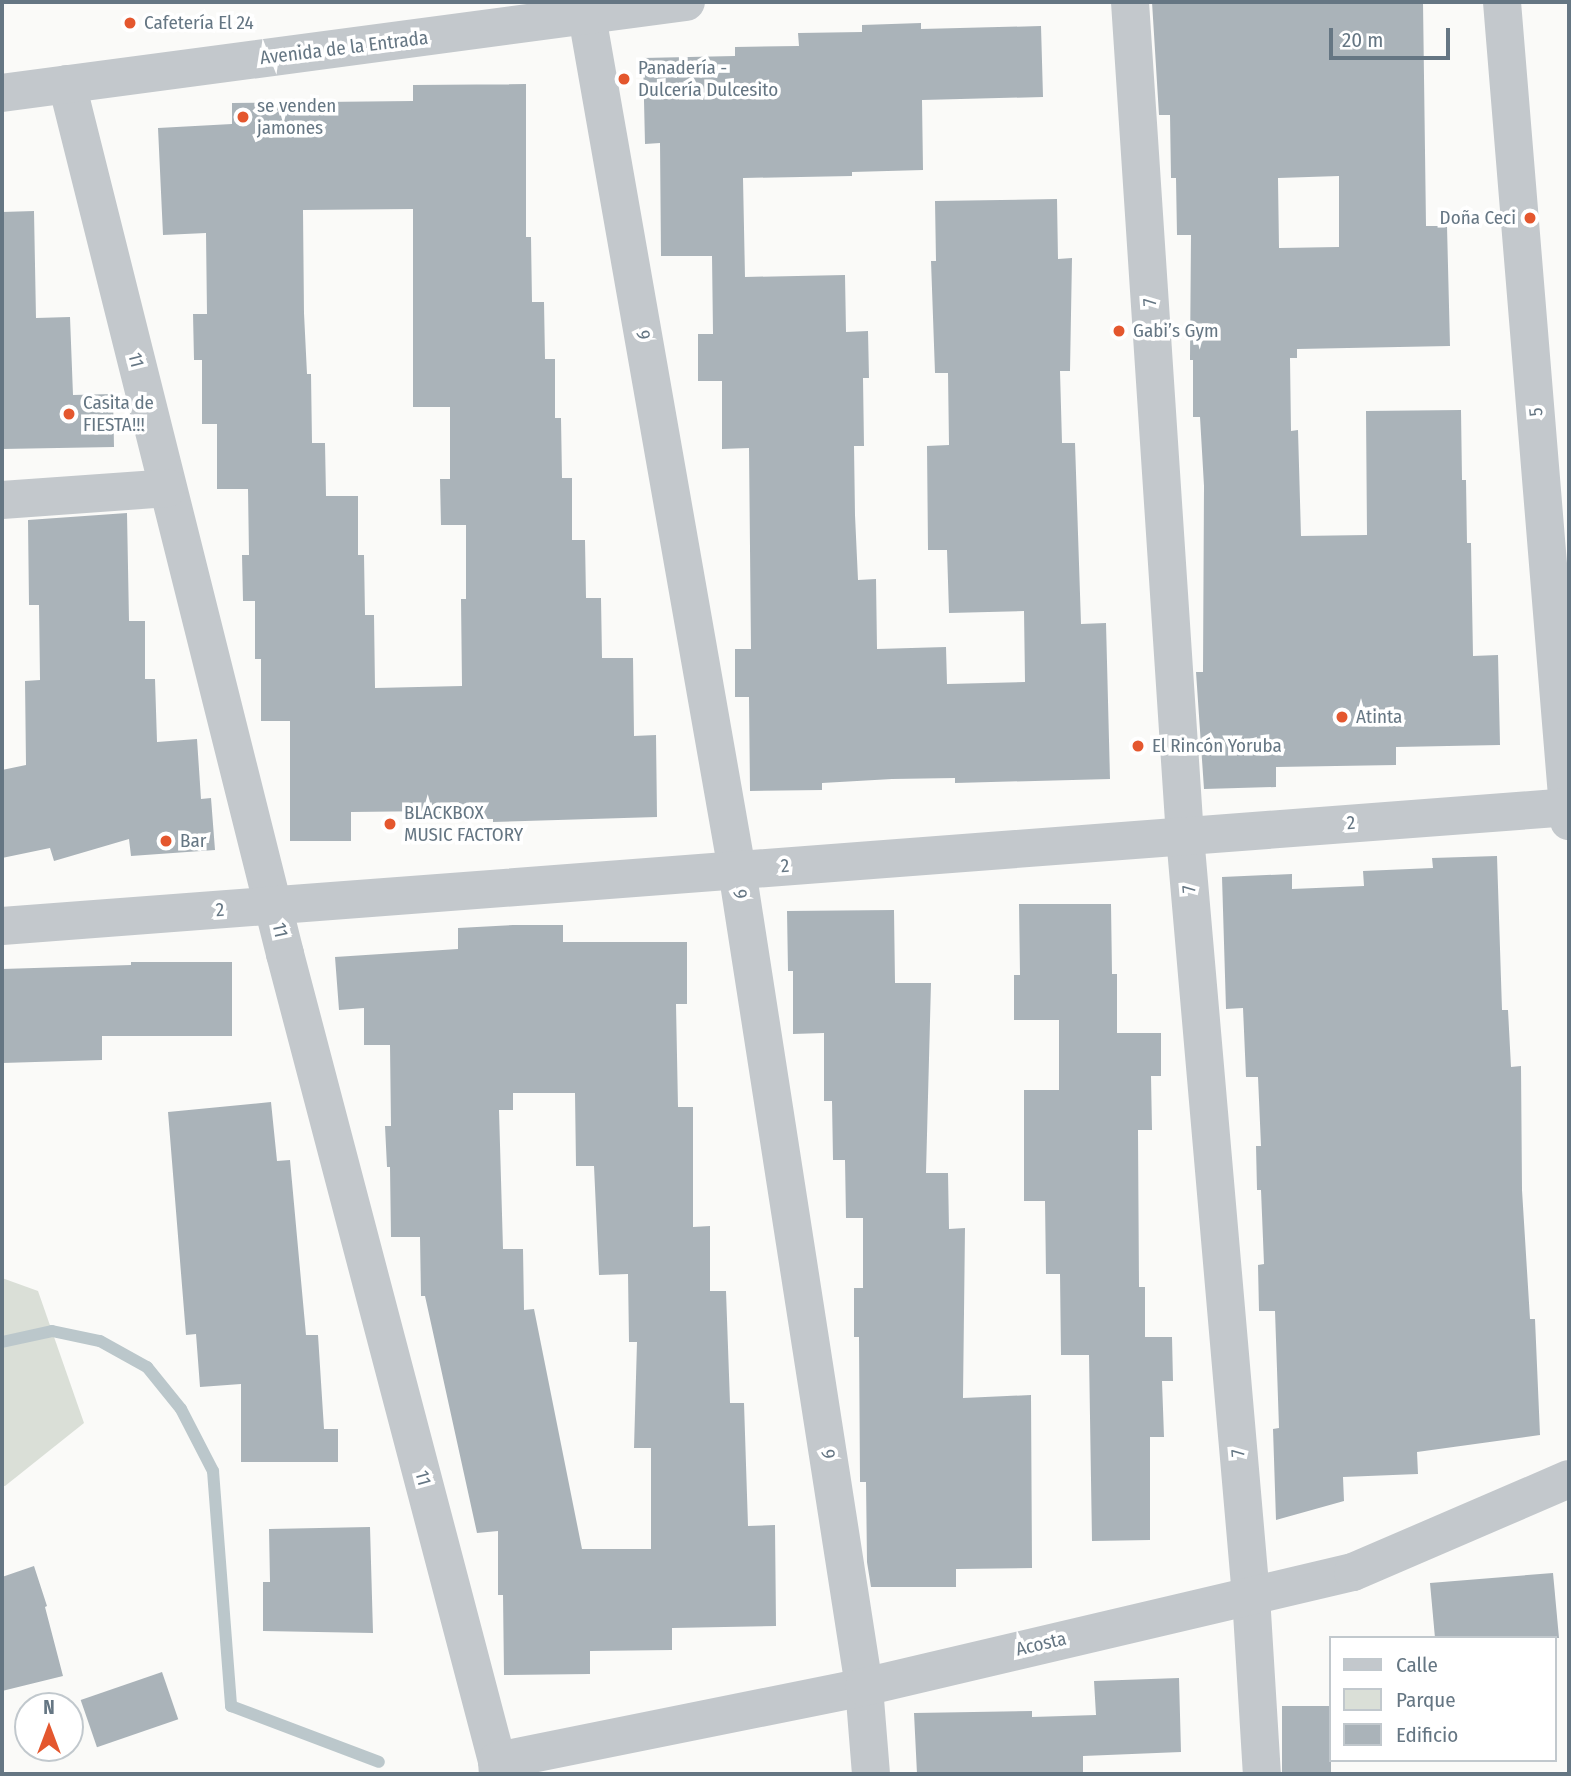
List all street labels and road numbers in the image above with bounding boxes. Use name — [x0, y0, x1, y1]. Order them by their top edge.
street label: Avenida de la Entrada — [259, 26, 429, 70]
street label: 7 — [1138, 297, 1162, 307]
street label: 9 — [631, 328, 655, 342]
street label: 11 — [123, 350, 149, 370]
street label: 5 — [1524, 407, 1548, 417]
street label: 2 — [1346, 811, 1356, 835]
street label: 2 — [780, 854, 790, 878]
street label: 7 — [1177, 884, 1201, 894]
street label: 9 — [728, 888, 752, 900]
street label: 2 — [215, 898, 225, 922]
street label: 11 — [267, 921, 293, 939]
street label: 9 — [816, 1448, 840, 1460]
street label: 7 — [1226, 1448, 1250, 1458]
street label: 11 — [410, 1468, 436, 1488]
street label: Acosta — [1013, 1627, 1069, 1661]

